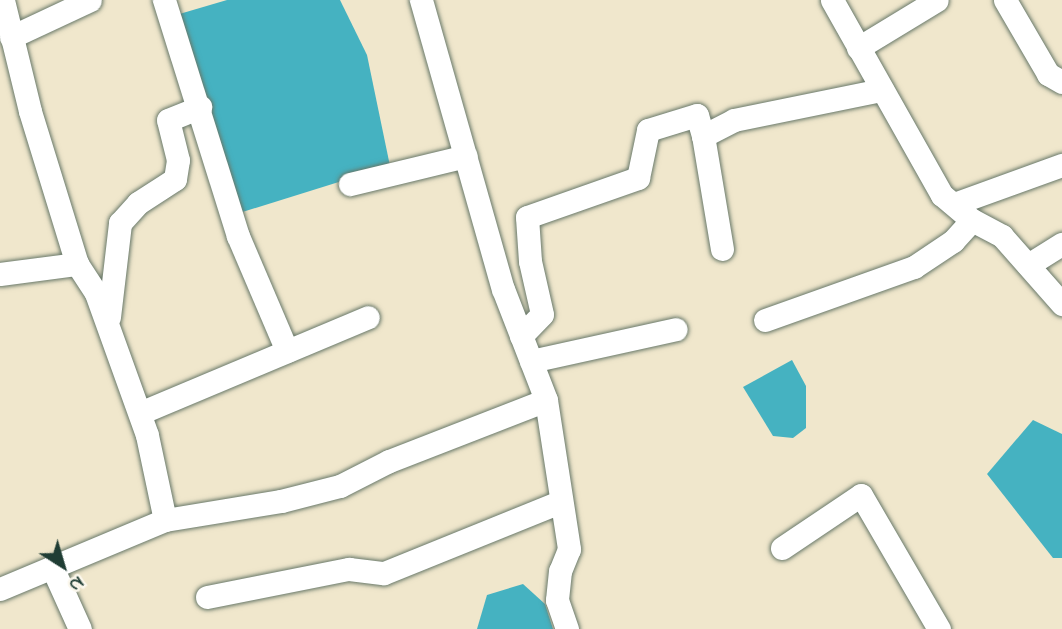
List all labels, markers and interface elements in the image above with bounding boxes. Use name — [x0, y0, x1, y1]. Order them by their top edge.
north arrow — [28, 531, 98, 601]
text: N — [63, 569, 89, 598]

